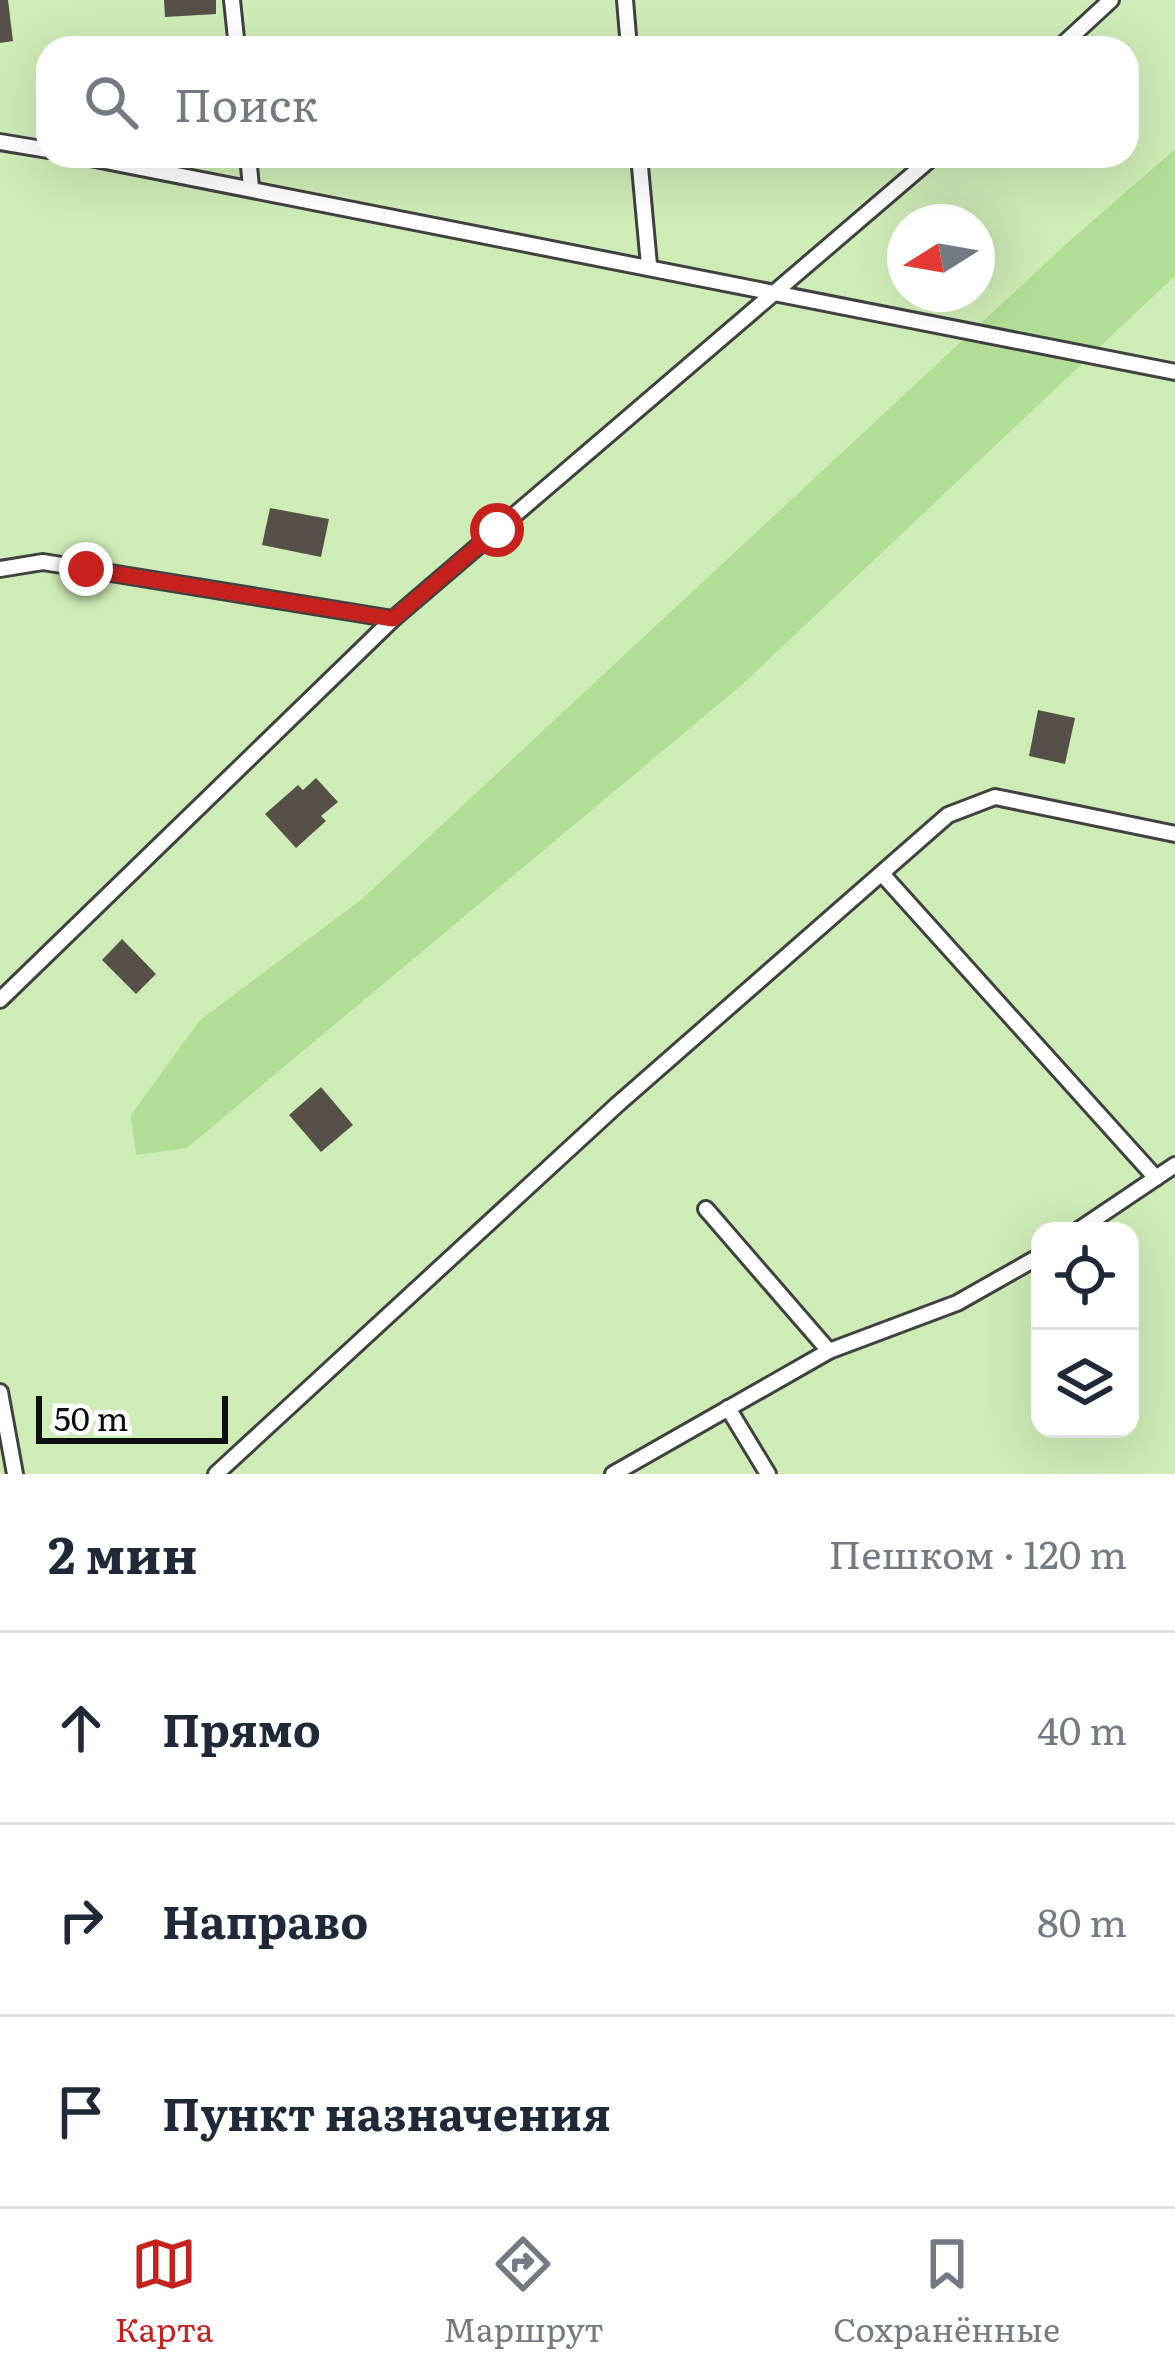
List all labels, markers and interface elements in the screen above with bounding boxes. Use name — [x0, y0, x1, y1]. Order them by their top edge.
search box — [36, 36, 1139, 168]
icon: search — [78, 69, 144, 135]
text: Поиск — [174, 69, 318, 136]
north arrow — [887, 204, 995, 312]
route start — [470, 503, 524, 557]
route end — [59, 542, 113, 596]
map controls — [1031, 1222, 1139, 1438]
button: locate — [1031, 1222, 1139, 1330]
button: layers — [1031, 1330, 1139, 1438]
scale bar — [36, 1390, 228, 1443]
text: 50 m — [54, 1392, 128, 1441]
text: 2 мин — [48, 1514, 198, 1590]
text: Пешком · 120 m — [829, 1523, 1127, 1581]
text: Прямо — [162, 1694, 321, 1761]
icon: ahead — [48, 1695, 114, 1761]
text: 40 m — [1037, 1699, 1127, 1757]
text: Направо — [162, 1886, 368, 1953]
icon: right — [48, 1887, 114, 1953]
text: 80 m — [1037, 1891, 1127, 1949]
text: Пункт назначения — [162, 2078, 611, 2145]
icon: arrive — [48, 2079, 114, 2145]
tab: Карта — [115, 2231, 214, 2352]
tab: Маршрут — [443, 2231, 604, 2352]
tab: Сохранённые — [833, 2231, 1060, 2352]

